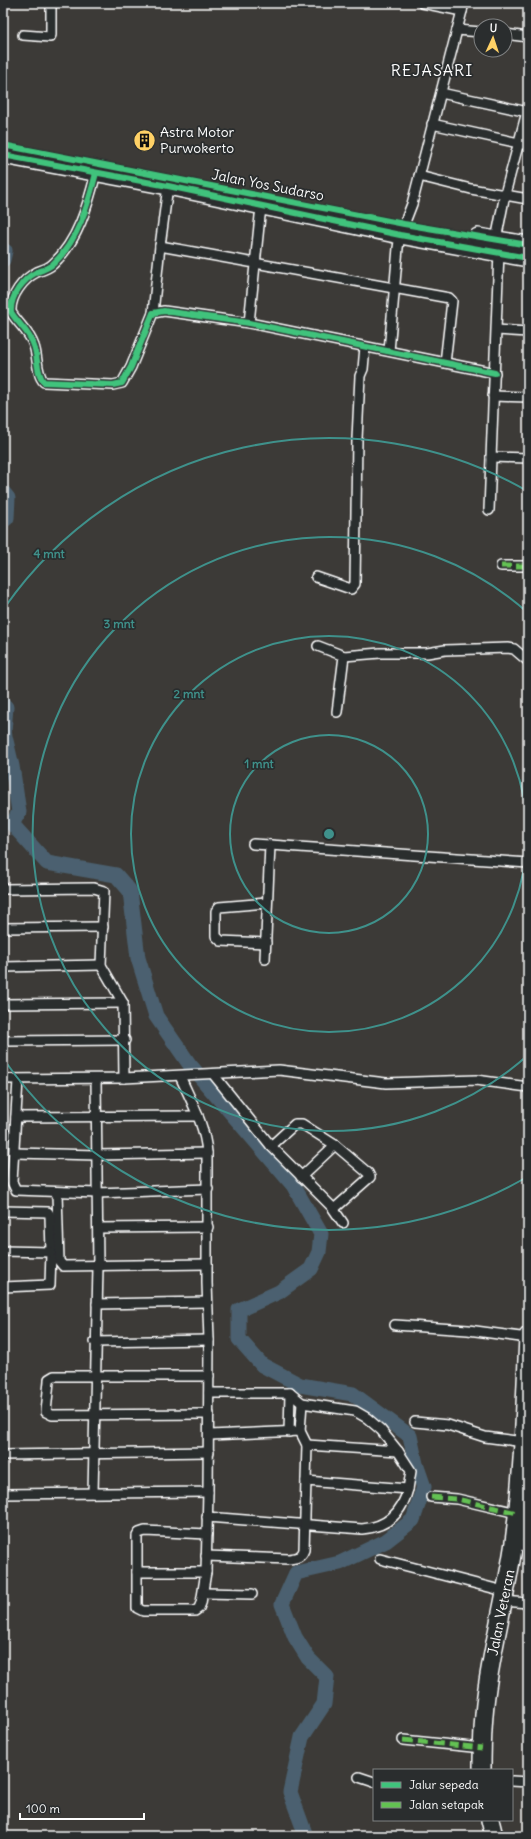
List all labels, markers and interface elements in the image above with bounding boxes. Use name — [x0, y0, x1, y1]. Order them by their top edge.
north arrow — [473, 18, 513, 58]
text: U — [489, 21, 498, 35]
district label: REJASARI — [391, 60, 473, 80]
place label: Astra Motor Purwokerto — [160, 123, 235, 157]
building icon: Astra Motor Purwokerto — [131, 127, 157, 153]
street label: Jalan Yos Sudarso — [210, 165, 326, 205]
text: 4 mnt — [33, 546, 66, 561]
text: 3 mnt — [103, 616, 135, 631]
text: 2 mnt — [174, 686, 205, 701]
text: 1 mnt — [244, 756, 274, 771]
centre of rings — [322, 827, 336, 841]
street label: Jalan Veteran — [484, 1568, 518, 1657]
legend — [373, 1769, 513, 1821]
text: Jalur sepeda — [409, 1777, 479, 1792]
scale bar — [20, 1795, 144, 1821]
text: Jalan setapak — [409, 1797, 484, 1812]
text: 100 m — [26, 1801, 60, 1816]

